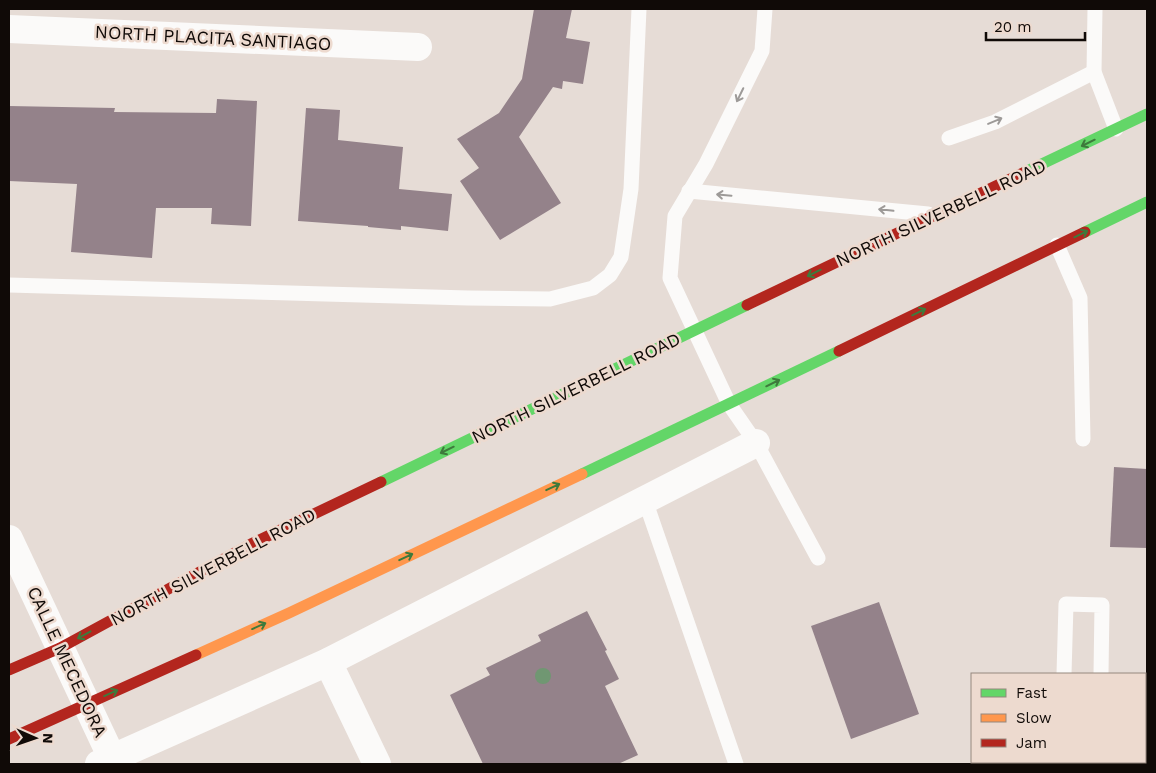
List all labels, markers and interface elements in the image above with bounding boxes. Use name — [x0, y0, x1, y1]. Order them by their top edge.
scale bar — [986, 10, 1085, 42]
text: 20 m — [994, 18, 1032, 36]
street label: NORTH PLACITA SANTIAGO — [94, 21, 332, 54]
one-way arrow — [735, 87, 745, 102]
one-way arrow — [987, 116, 1002, 125]
one-way arrow — [1080, 138, 1095, 148]
street label: NORTH SILVERBELL ROAD — [832, 155, 1049, 271]
one-way arrow — [717, 190, 733, 199]
one-way arrow — [878, 205, 894, 215]
one-way arrow — [1073, 229, 1088, 238]
one-way arrow — [807, 268, 822, 278]
one-way arrow — [911, 307, 926, 316]
street label: NORTH SILVERBELL ROAD — [468, 328, 684, 447]
one-way arrow — [765, 378, 780, 387]
one-way arrow — [440, 445, 455, 455]
one-way arrow — [545, 482, 560, 492]
street label: NORTH SILVERBELL ROAD — [106, 503, 319, 630]
one-way arrow — [398, 552, 413, 561]
street label: CALLE MECEDORA — [23, 583, 112, 741]
one-way arrow — [251, 621, 266, 630]
one-way arrow — [77, 630, 92, 640]
legend — [971, 673, 1146, 763]
text: Fast — [1016, 684, 1048, 702]
one-way arrow — [103, 687, 118, 697]
text: Slow — [1016, 709, 1052, 727]
north arrow — [10, 713, 60, 763]
text: N — [40, 733, 56, 744]
text: Jam — [1016, 734, 1047, 752]

